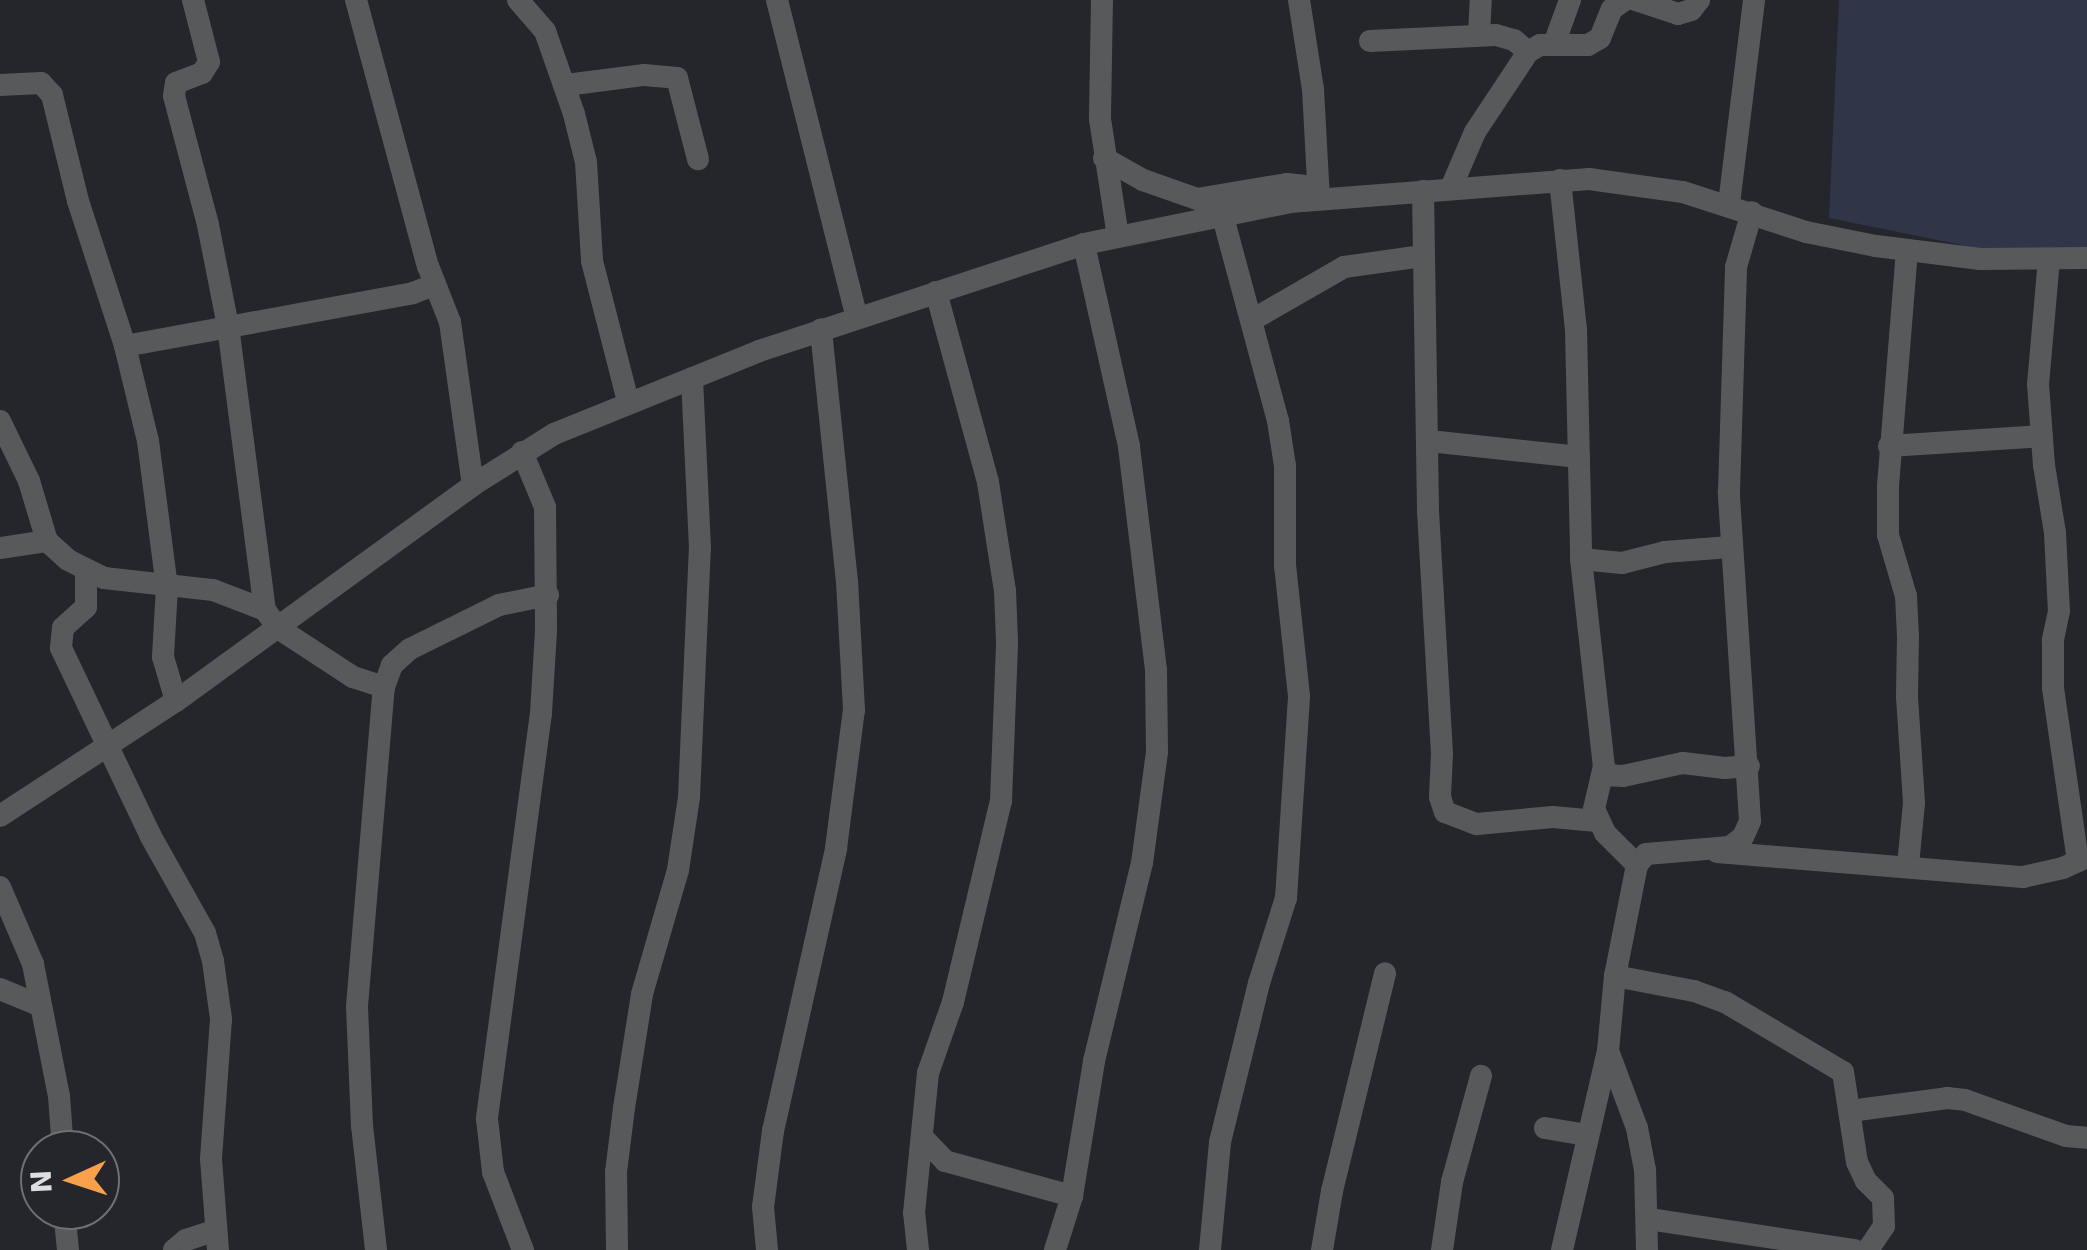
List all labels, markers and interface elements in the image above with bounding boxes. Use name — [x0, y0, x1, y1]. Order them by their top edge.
north arrow — [20, 1130, 120, 1230]
text: N — [24, 1169, 59, 1194]

